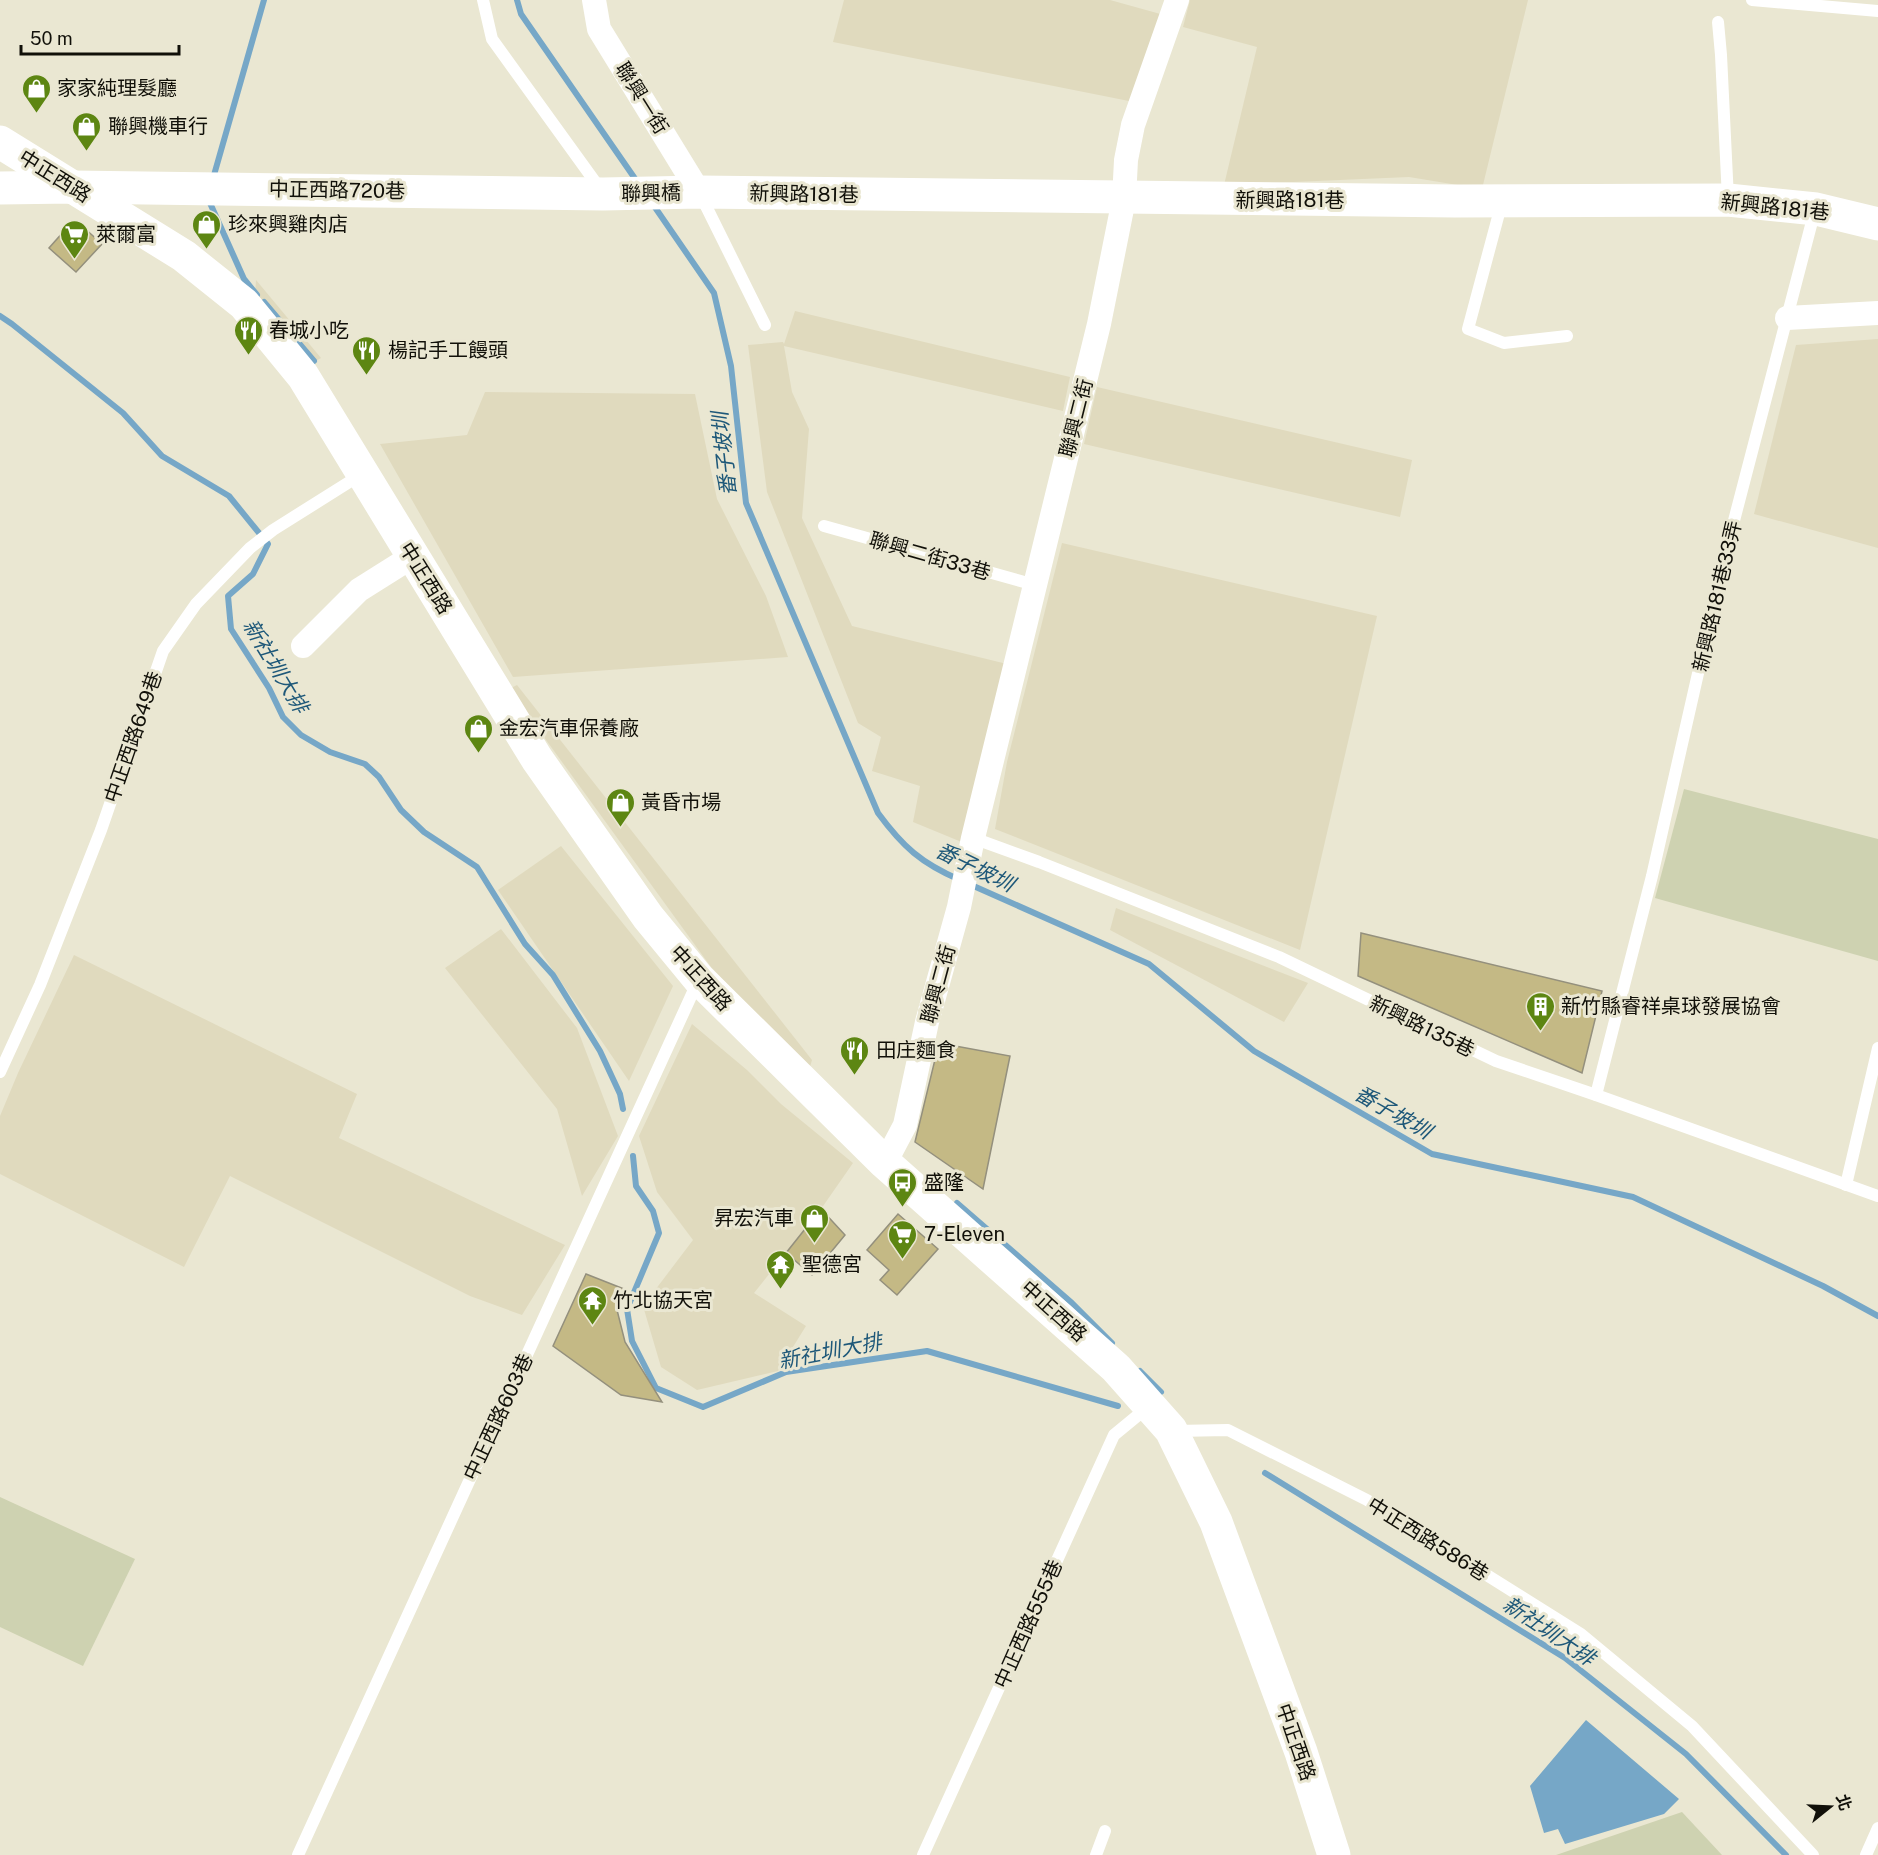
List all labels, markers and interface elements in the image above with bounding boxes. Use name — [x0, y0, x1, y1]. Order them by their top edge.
scale bar — [21, 18, 178, 56]
text: 50 m — [30, 28, 73, 49]
street label: 聯興一街 — [611, 58, 673, 138]
shop icon: 家家純理髮廳 — [20, 72, 52, 114]
place label: 家家純理髮廳 — [57, 76, 177, 100]
shop icon: 聯興機車行 — [71, 110, 103, 152]
place label: 聯興機車行 — [108, 114, 208, 138]
street label: 中正西路 — [15, 145, 95, 207]
street label: 中正西路720巷 — [269, 177, 405, 203]
street label: 聯興橋 — [621, 180, 681, 206]
street label: 新興路181巷 — [749, 181, 859, 207]
street label: 新興路181巷 — [1235, 188, 1345, 212]
street label: 新興路181巷 — [1719, 189, 1831, 225]
shop icon: 珍來興雞肉店 — [191, 208, 223, 250]
place label: 珍來興雞肉店 — [228, 212, 348, 236]
supermarket icon: 萊爾富 — [59, 218, 91, 260]
place label: 萊爾富 — [96, 222, 156, 246]
restaurant icon: 春城小吃 — [232, 314, 264, 356]
place label: 春城小吃 — [269, 318, 349, 342]
restaurant icon: 楊記手工饅頭 — [351, 334, 383, 376]
place label: 楊記手工饅頭 — [388, 338, 508, 362]
street label: 聯興二街 — [1055, 376, 1097, 460]
water label: 番子坡圳 — [707, 408, 741, 497]
street label: 新興路181巷33弄 — [1688, 518, 1746, 674]
street label: 聯興二街33巷 — [867, 527, 993, 585]
street label: 中正西路 — [395, 538, 457, 618]
water label: 新社圳大排 — [238, 615, 315, 720]
street label: 中正西路649巷 — [99, 668, 167, 806]
shop icon: 金宏汽車保養廠 — [462, 712, 494, 754]
place label: 金宏汽車保養廠 — [499, 716, 639, 740]
shop icon: 黃昏市場 — [604, 786, 636, 828]
place label: 黃昏市場 — [641, 790, 721, 814]
water label: 番子坡圳 — [932, 837, 1021, 898]
street label: 中正西路 — [665, 940, 737, 1016]
street label: 聯興二街 — [916, 942, 960, 1026]
street label: 新興路135巷 — [1366, 990, 1478, 1062]
building icon: 新竹縣睿祥桌球發展協會 — [1524, 990, 1556, 1032]
place label: 新竹縣睿祥桌球發展協會 — [1561, 994, 1781, 1018]
restaurant icon: 田庄麵食 — [839, 1034, 871, 1076]
place label: 田庄麵食 — [876, 1038, 956, 1062]
water label: 番子坡圳 — [1350, 1080, 1438, 1145]
bus stop icon: 盛隆 — [887, 1166, 919, 1208]
place label: 盛隆 — [924, 1170, 964, 1194]
shop icon: 昇宏汽車 — [799, 1202, 831, 1244]
place label: 昇宏汽車 — [714, 1206, 794, 1230]
supermarket icon: 7-Eleven — [887, 1218, 919, 1260]
place label: 7-Eleven — [924, 1222, 1005, 1246]
temple icon: 聖德宮 — [765, 1248, 797, 1290]
place label: 聖德宮 — [802, 1252, 862, 1276]
street label: 中正西路 — [1016, 1275, 1092, 1347]
temple icon: 竹北協天宮 — [576, 1284, 608, 1326]
place label: 竹北協天宮 — [613, 1288, 713, 1312]
water label: 新社圳大排 — [776, 1328, 887, 1373]
street label: 中正西路603巷 — [458, 1350, 538, 1484]
street label: 中正西路586巷 — [1363, 1492, 1493, 1586]
street label: 中正西路555巷 — [989, 1556, 1067, 1692]
water label: 新社圳大排 — [1498, 1591, 1602, 1672]
street label: 中正西路 — [1272, 1700, 1320, 1784]
north arrow — [1800, 1777, 1860, 1837]
text: 北 — [1832, 1792, 1855, 1813]

